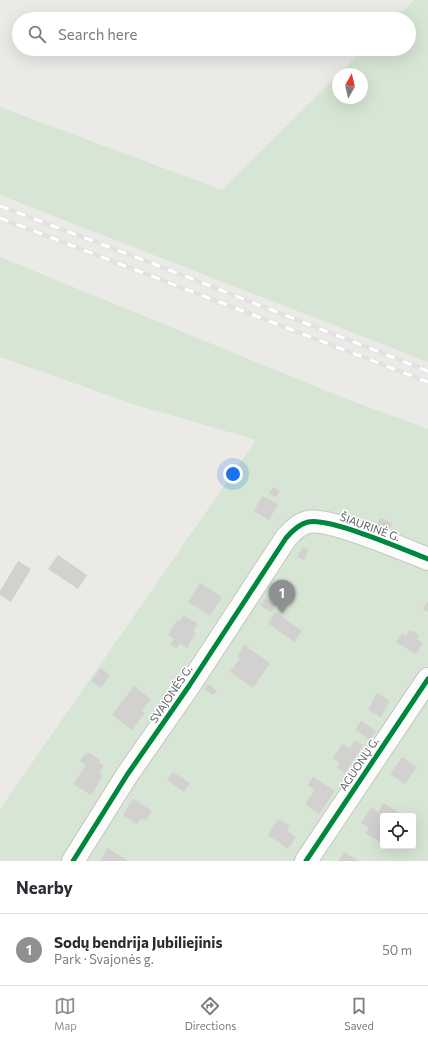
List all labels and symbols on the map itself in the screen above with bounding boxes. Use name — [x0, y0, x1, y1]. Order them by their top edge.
north arrow — [332, 68, 368, 104]
your location — [223, 464, 243, 484]
street label: ŠIAURINĖ G. — [338, 509, 403, 544]
pin: 1 — [269, 580, 295, 613]
street label: SVAJONĖS G. — [146, 662, 196, 726]
street label: AGUONŲ G. — [336, 734, 381, 793]

